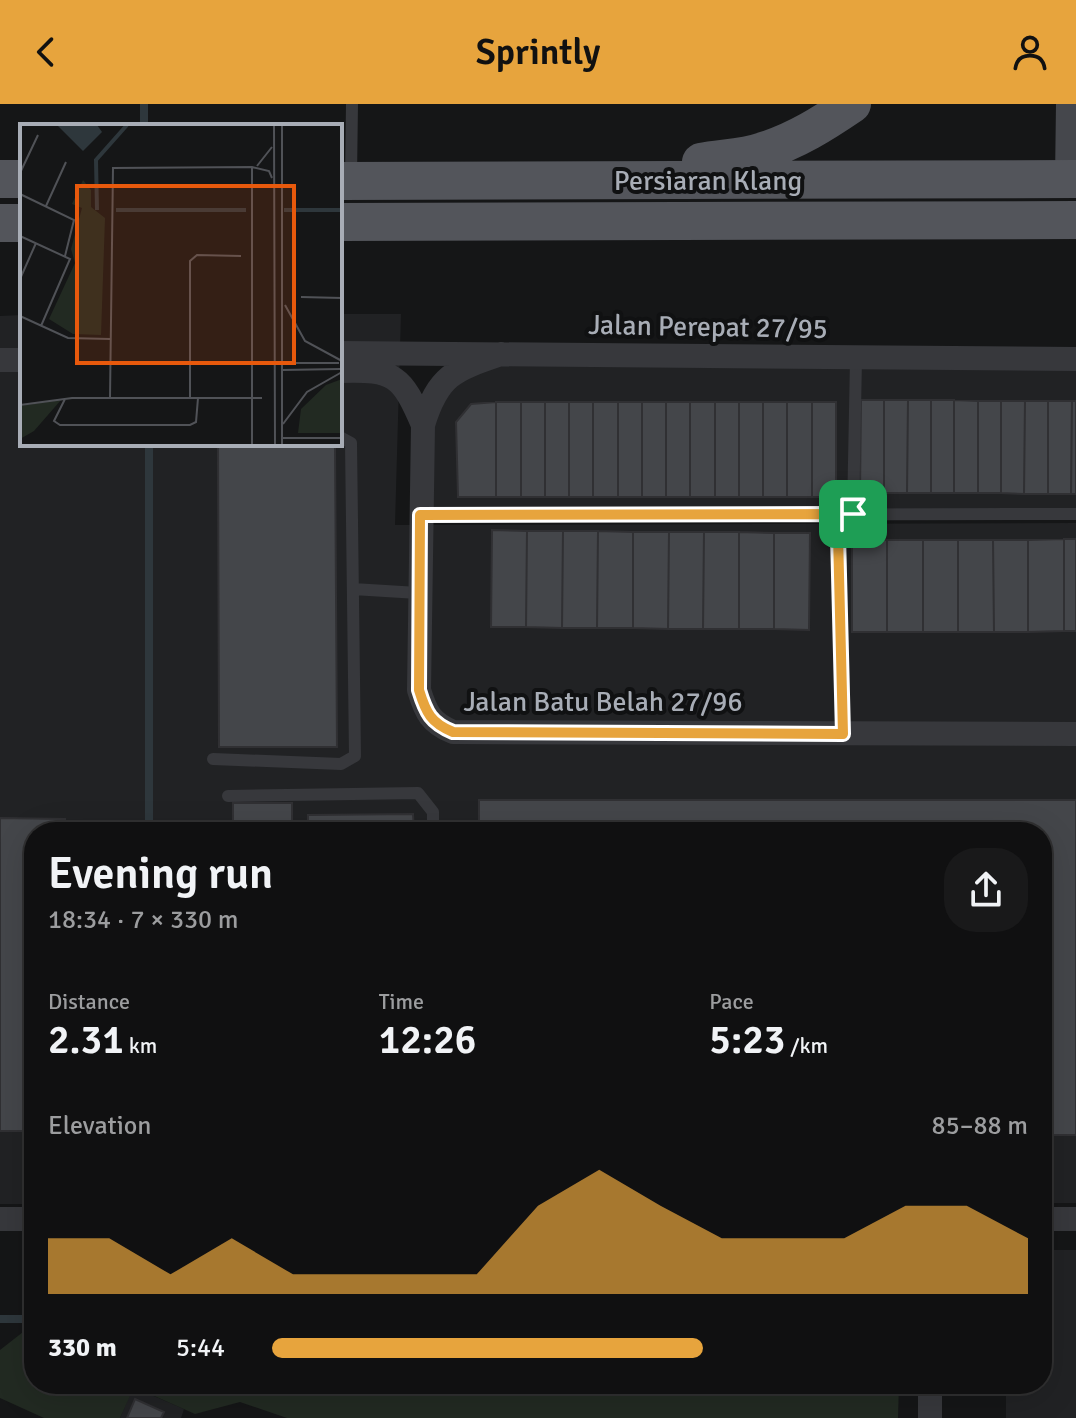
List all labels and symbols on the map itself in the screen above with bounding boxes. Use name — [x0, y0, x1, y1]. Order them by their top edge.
inset map — [20, 124, 342, 446]
street label: Persiaran Klang — [614, 164, 802, 198]
street label: Jalan Perepat 27/95 — [588, 308, 828, 346]
pin — [819, 480, 887, 548]
street label: Jalan Batu Belah 27/96 — [463, 685, 743, 719]

